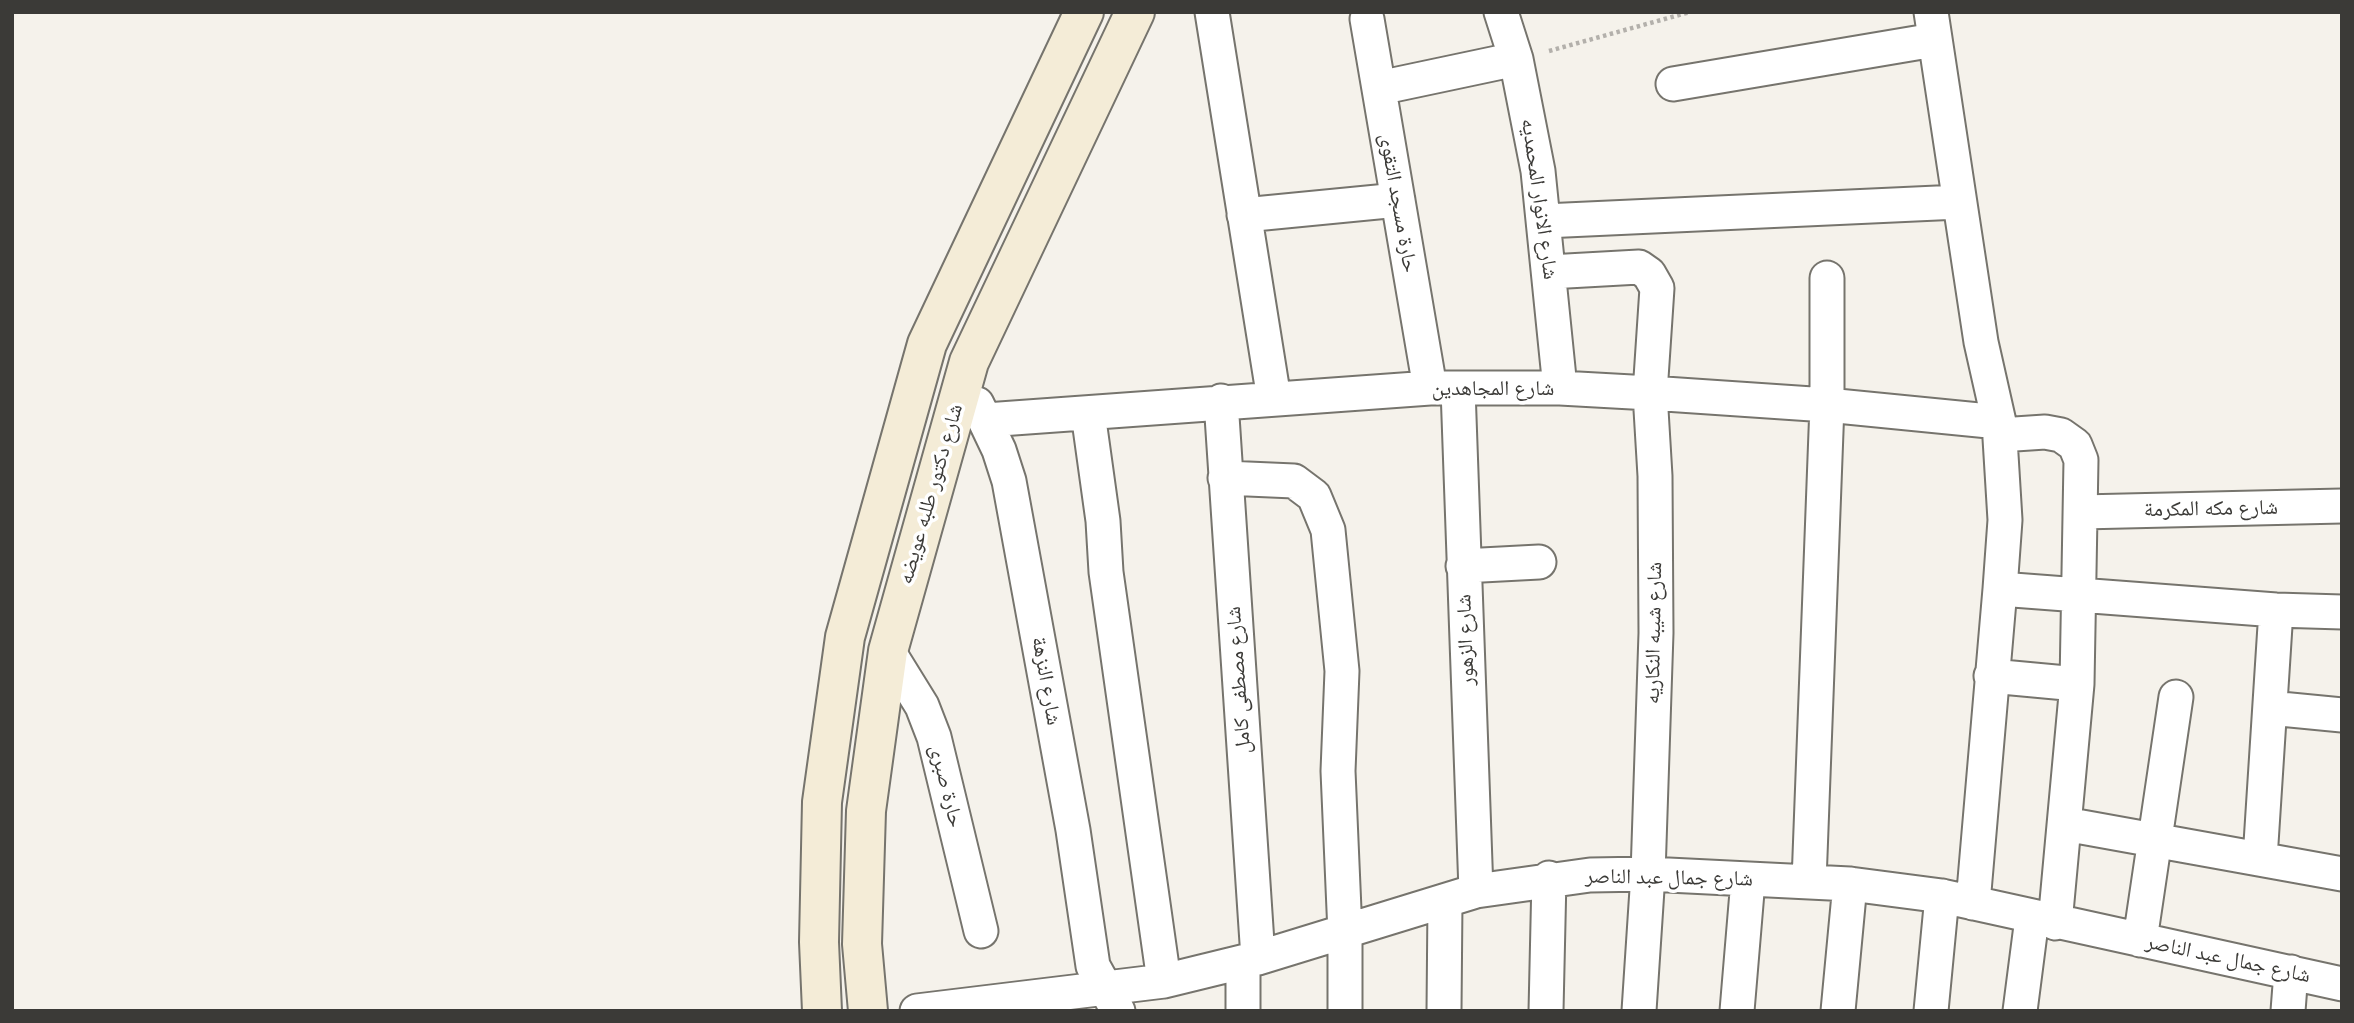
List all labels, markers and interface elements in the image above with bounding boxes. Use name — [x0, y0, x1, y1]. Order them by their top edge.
street label: شارع الانوار المحمديه — [1515, 117, 1563, 281]
street label: حارة مسجد التقوى — [1373, 131, 1423, 275]
street label: شارع المجاهدين — [1432, 376, 1554, 402]
street label: شارع دكتور طلبه عويضه — [893, 401, 969, 587]
street label: شارع مكه المكرمة — [2144, 495, 2278, 523]
street label: شارع شيبه النكاريه — [1640, 562, 1668, 704]
street label: شارع الزهور — [1452, 594, 1480, 686]
street label: شارع مصطفى كامل — [1221, 605, 1257, 755]
street label: شارع النزهة — [1026, 635, 1066, 727]
street label: حارة صبرى — [924, 742, 968, 830]
street label: شارع جمال عبد الناصر — [1585, 864, 1753, 892]
street label: شارع جمال عبد الناصر — [2143, 929, 2313, 989]

